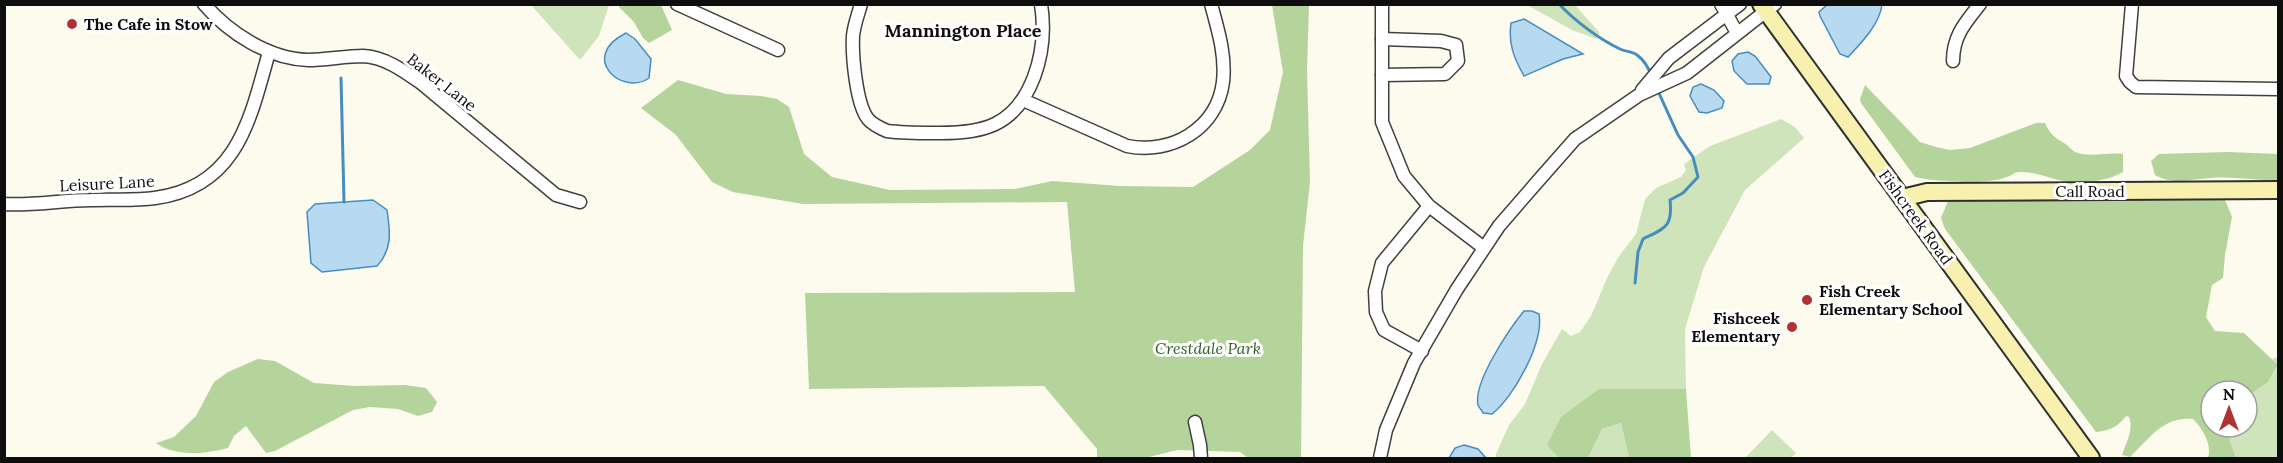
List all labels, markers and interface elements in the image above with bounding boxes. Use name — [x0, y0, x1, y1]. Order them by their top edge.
place label: The Cafe in Stow — [84, 14, 213, 34]
marker: The Cafe in Stow — [65, 17, 79, 31]
district label: Mannington Place — [885, 19, 1042, 42]
street label: Baker Lane — [403, 49, 481, 116]
street label: Fishcreek Road — [1875, 166, 1957, 269]
street label: Leisure Lane — [59, 171, 155, 195]
street label: Call Road — [2055, 181, 2125, 201]
place label: Fish Creek Elementary School — [1819, 281, 1963, 319]
marker: Fish Creek Elementary School — [1800, 293, 1814, 307]
place label: Fishceek Elementary — [1691, 308, 1780, 346]
marker: Fishceek Elementary — [1785, 320, 1799, 334]
park label: Crestdale Park — [1155, 338, 1261, 358]
north arrow — [2199, 379, 2259, 439]
text: N — [2223, 384, 2235, 404]

